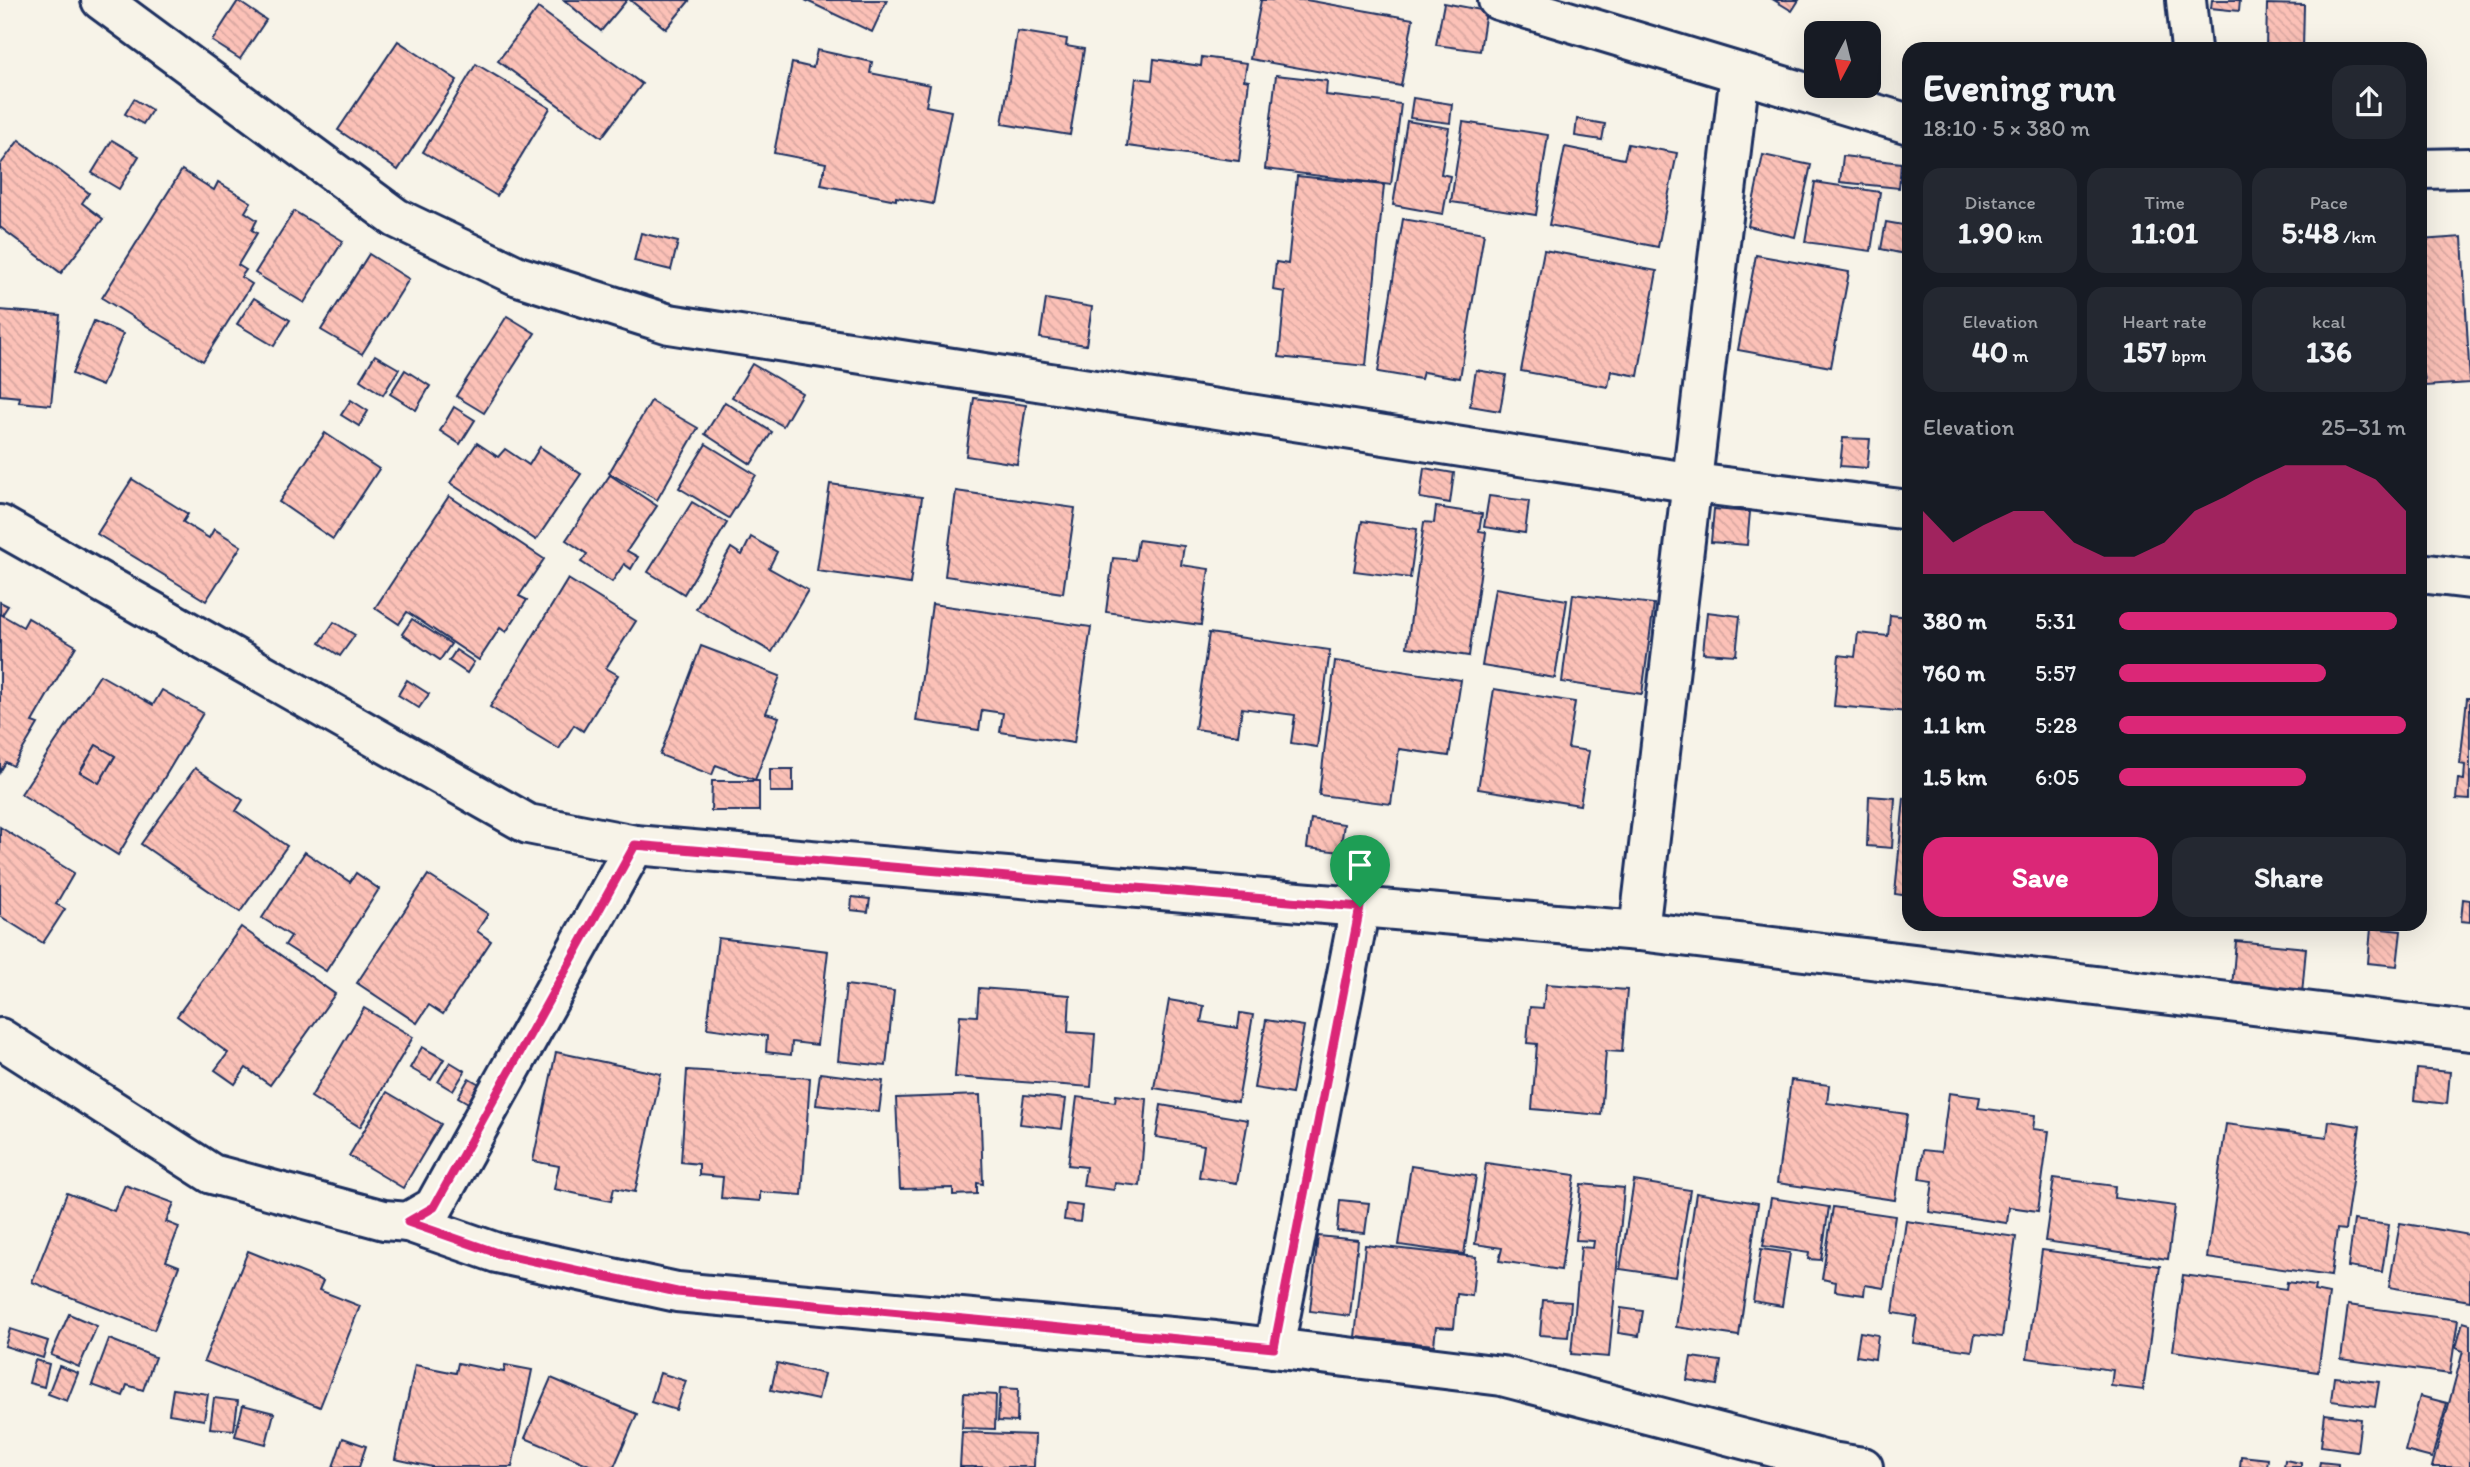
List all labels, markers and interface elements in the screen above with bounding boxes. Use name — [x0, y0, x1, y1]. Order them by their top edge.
north arrow — [1804, 21, 1881, 98]
map controls — [1804, 21, 1881, 98]
text: Evening run — [1923, 65, 2116, 111]
button: share — [2332, 65, 2406, 139]
text: 18:10 · 5 × 380 m — [1923, 114, 2090, 142]
text: Distance — [1965, 191, 2036, 214]
text: Time — [2144, 191, 2185, 214]
text: Pace — [2310, 191, 2348, 214]
text: 1.90 — [1958, 214, 2013, 251]
text: 11:01 — [2131, 214, 2198, 251]
text: 5:48 — [2281, 214, 2339, 251]
text: km — [2013, 225, 2043, 248]
text: /km — [2339, 225, 2376, 248]
text: Elevation — [1962, 310, 2038, 333]
text: Heart rate — [2122, 310, 2207, 333]
text: kcal — [2312, 310, 2346, 333]
text: 40 — [1972, 333, 2008, 370]
text: 157 — [2122, 333, 2167, 370]
text: 136 — [2306, 333, 2352, 370]
text: m — [2008, 344, 2029, 367]
text: bpm — [2167, 344, 2207, 367]
text: Elevation — [1923, 413, 2014, 441]
text: 25–31 m — [2321, 413, 2406, 441]
text: 380 m — [1923, 607, 1987, 635]
text: 5:31 — [2035, 607, 2076, 635]
text: 760 m — [1923, 659, 1985, 687]
text: 5:57 — [2035, 659, 2076, 687]
text: 1.1 km — [1923, 711, 1986, 739]
text: 5:28 — [2035, 711, 2077, 739]
text: 1.5 km — [1923, 763, 1987, 791]
text: 6:05 — [2035, 763, 2079, 791]
pin — [1330, 835, 1390, 907]
button: Save — [1923, 837, 2158, 917]
button: Share — [2172, 837, 2406, 917]
icon: arrive — [1341, 846, 1379, 884]

